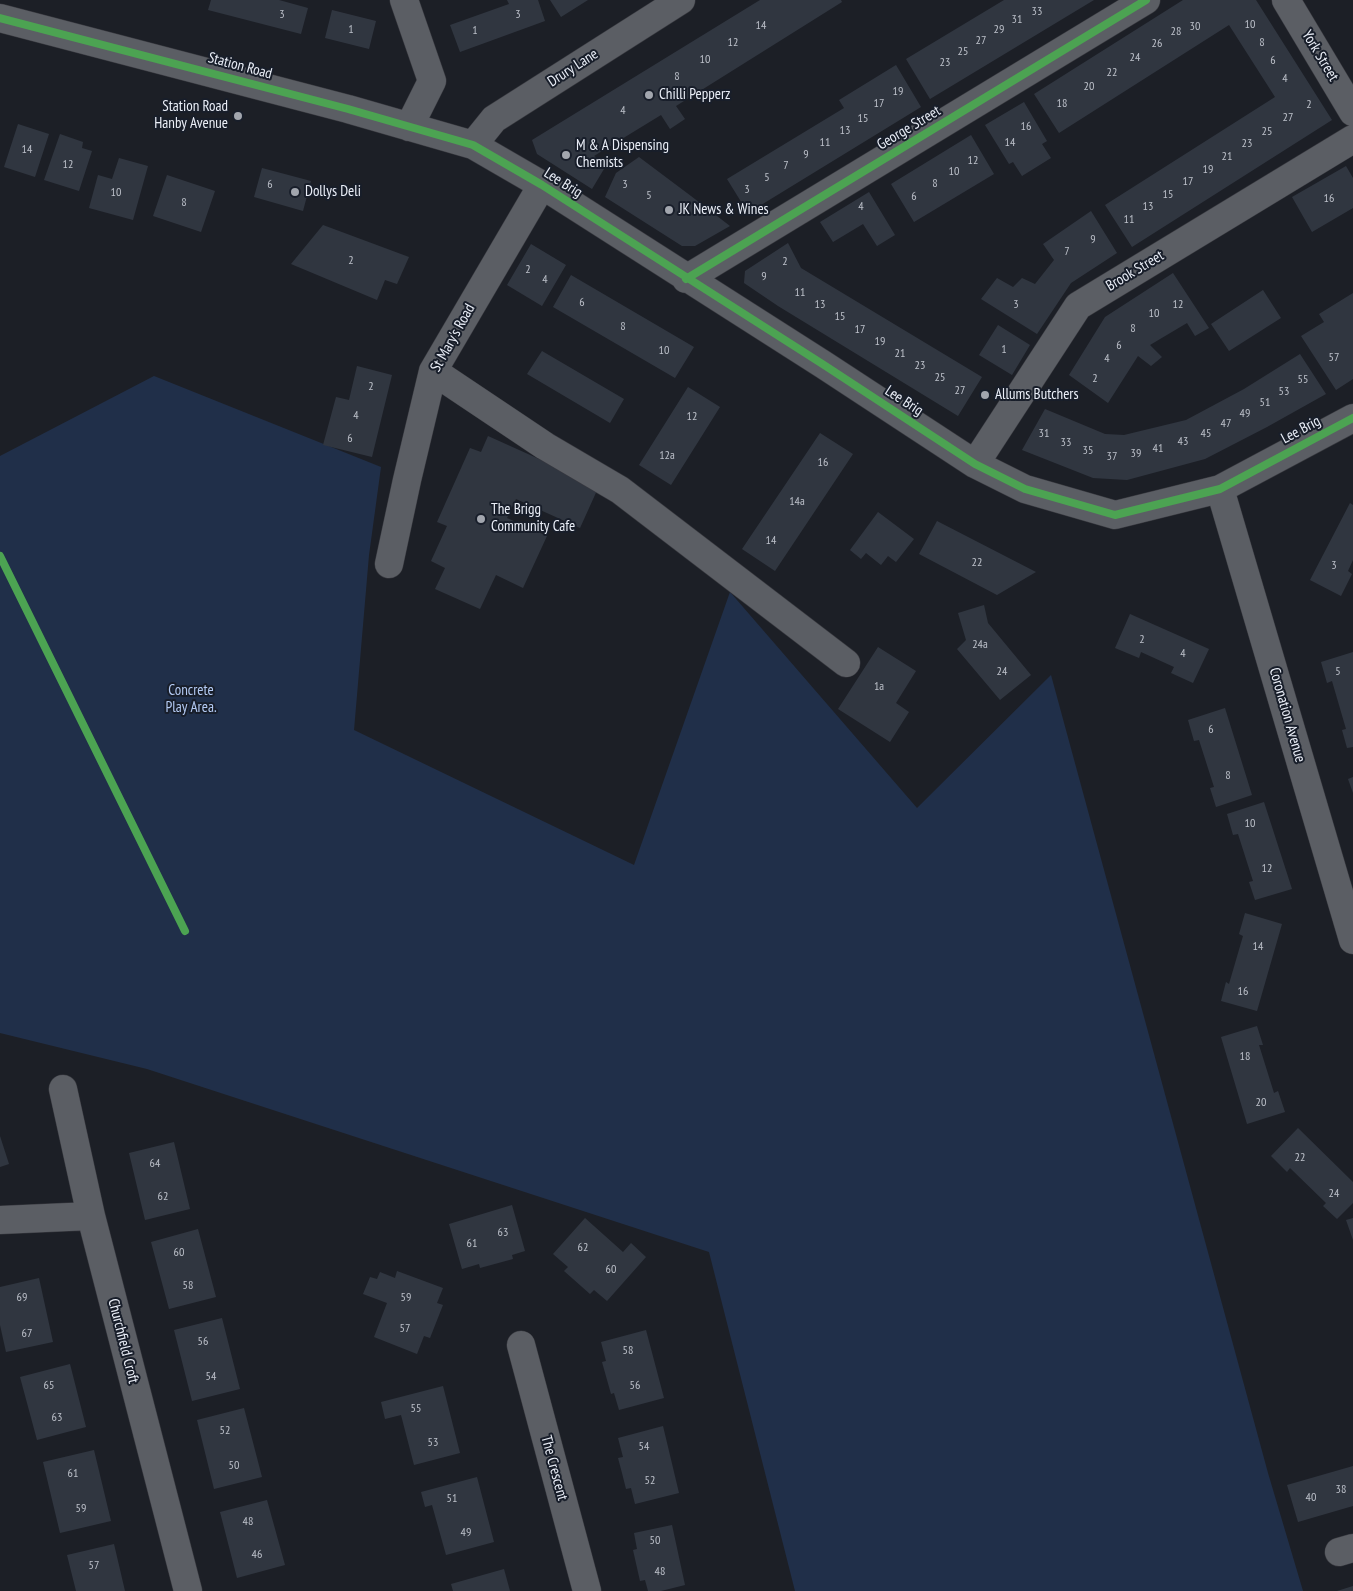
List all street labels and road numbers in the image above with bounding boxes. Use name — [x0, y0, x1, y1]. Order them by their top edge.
street label: York Street — [1298, 27, 1342, 85]
street label: Drury Lane — [545, 45, 601, 91]
street label: Station Road — [206, 49, 274, 83]
street label: George Street — [874, 102, 944, 154]
street label: Lee Brig — [540, 164, 586, 202]
street label: Brook Street — [1103, 247, 1167, 295]
street label: St Mary's Road — [427, 301, 479, 375]
street label: Lee Brig — [882, 382, 926, 420]
street label: Lee Brig — [1278, 412, 1324, 448]
street label: Coronation Avenue — [1265, 666, 1309, 764]
street label: Churchfield Croft — [104, 1297, 142, 1385]
street label: The Crescent — [537, 1433, 571, 1503]

